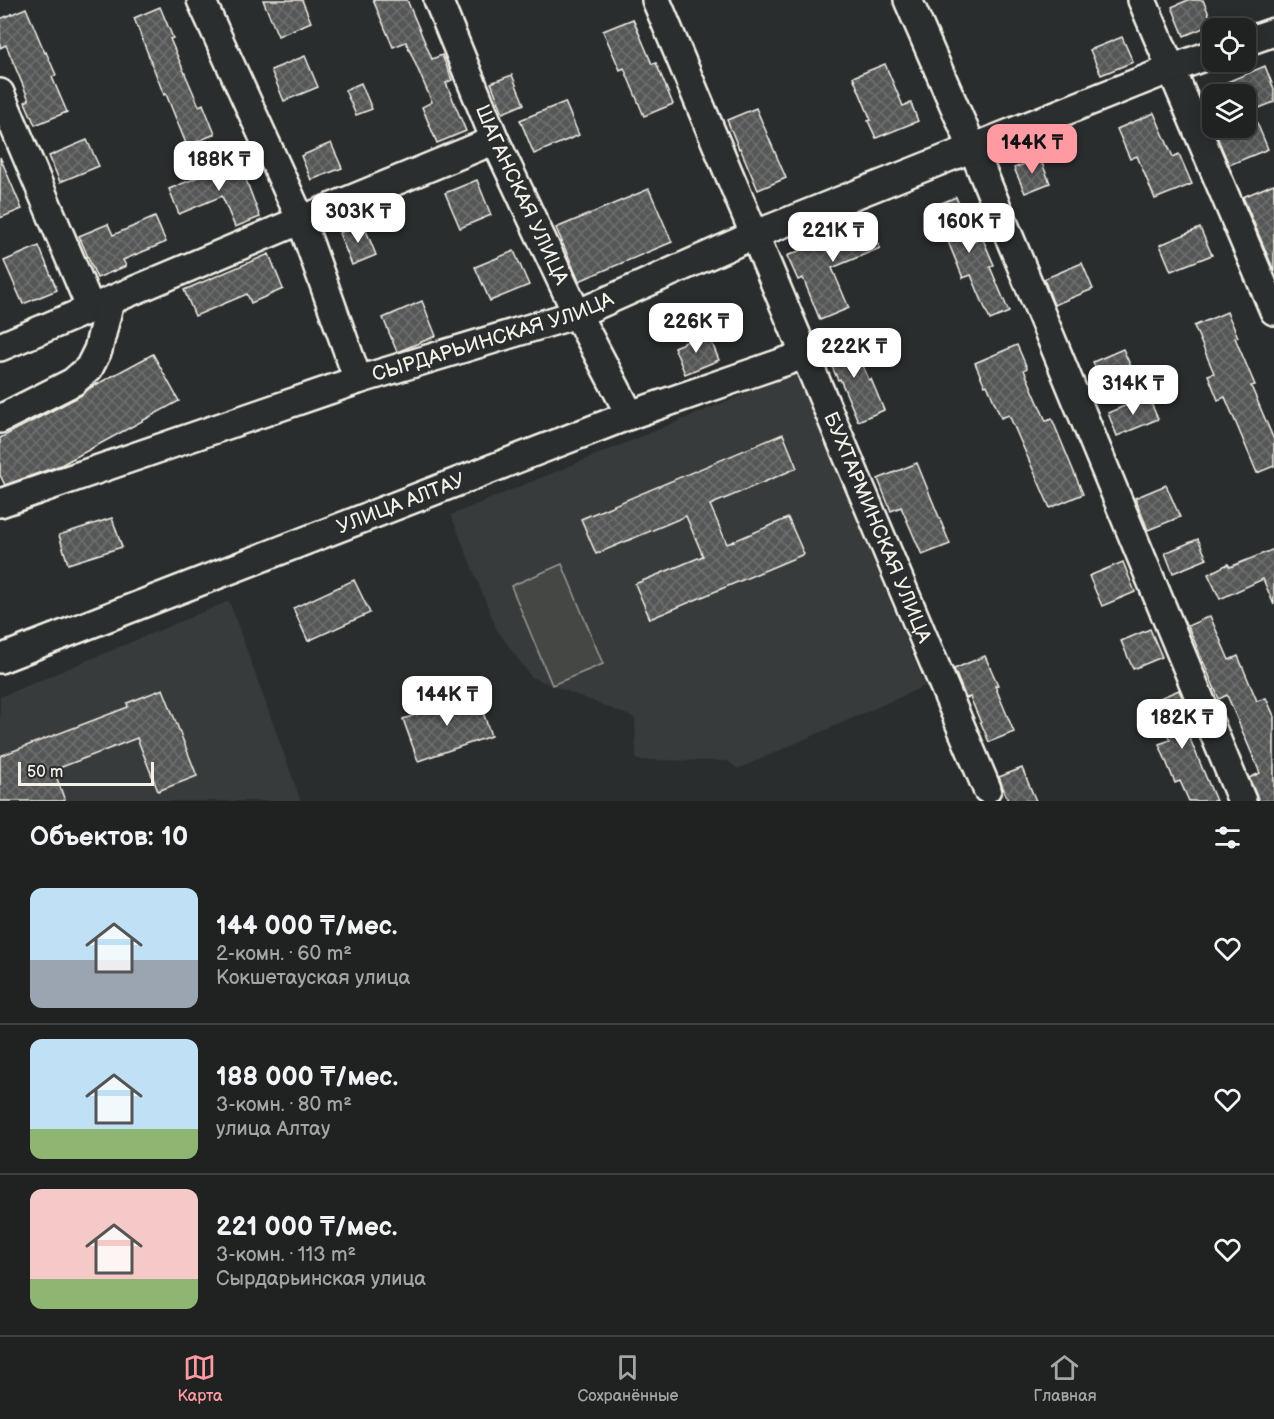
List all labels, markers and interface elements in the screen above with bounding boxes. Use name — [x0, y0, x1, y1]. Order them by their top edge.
map controls — [1202, 18, 1256, 138]
button: locate — [1202, 18, 1256, 72]
button: layers — [1202, 84, 1256, 138]
street label: ШАГАНСКАЯ УЛИЦА — [470, 101, 574, 289]
pin: 144K ₸ — [983, 124, 1081, 175]
text: 144K ₸ — [1001, 131, 1063, 155]
pin: 188K ₸ — [170, 141, 268, 192]
text: 188K ₸ — [188, 148, 250, 172]
pin: 303K ₸ — [309, 193, 407, 244]
text: 303K ₸ — [325, 200, 391, 224]
pin: 160K ₸ — [920, 203, 1018, 254]
text: 160K ₸ — [938, 210, 1000, 234]
pin: 221K ₸ — [784, 212, 882, 263]
text: 221K ₸ — [802, 219, 864, 243]
street label: СЫРДАРЬИНСКАЯ УЛИЦА — [369, 287, 618, 387]
pin: 226K ₸ — [647, 303, 745, 354]
text: 226K ₸ — [663, 310, 729, 334]
pin: 222K ₸ — [805, 328, 903, 379]
text: 222K ₸ — [821, 335, 887, 359]
pin: 314K ₸ — [1084, 365, 1182, 416]
text: 314K ₸ — [1102, 372, 1164, 396]
street label: БУХТАРМИНСКАЯ УЛИЦА — [818, 409, 937, 647]
street label: УЛИЦА АЛТАУ — [334, 468, 468, 539]
pin: 144K ₸ — [398, 676, 496, 727]
text: 144K ₸ — [416, 683, 478, 707]
pin: 182K ₸ — [1133, 699, 1231, 750]
text: 182K ₸ — [1151, 706, 1213, 730]
scale bar — [18, 759, 154, 786]
text: 50 m — [27, 763, 63, 782]
icon: filters — [1211, 821, 1244, 854]
text: Объектов: 10 — [30, 822, 188, 853]
text: 144 000 ₸/мес. — [216, 911, 398, 942]
icon: home — [78, 912, 150, 984]
icon: heart — [1211, 932, 1244, 965]
text: 2-комн. · 60 m² — [216, 942, 352, 966]
text: Кокшетауская улица — [216, 966, 410, 990]
text: 188 000 ₸/мес. — [216, 1062, 398, 1093]
icon: home — [78, 1063, 150, 1135]
icon: heart — [1211, 1083, 1244, 1116]
text: 3-комн. · 80 m² — [216, 1093, 352, 1117]
text: улица Алтау — [216, 1117, 330, 1141]
text: 221 000 ₸/мес. — [216, 1212, 398, 1243]
icon: home — [78, 1213, 150, 1285]
icon: heart — [1211, 1233, 1244, 1266]
text: 3-комн. · 113 m² — [216, 1243, 356, 1267]
text: Сырдарьинская улица — [216, 1267, 426, 1291]
tab: Карта — [177, 1351, 223, 1406]
tab: Сохранённые — [577, 1351, 678, 1406]
tab: Главная — [1033, 1351, 1097, 1406]

